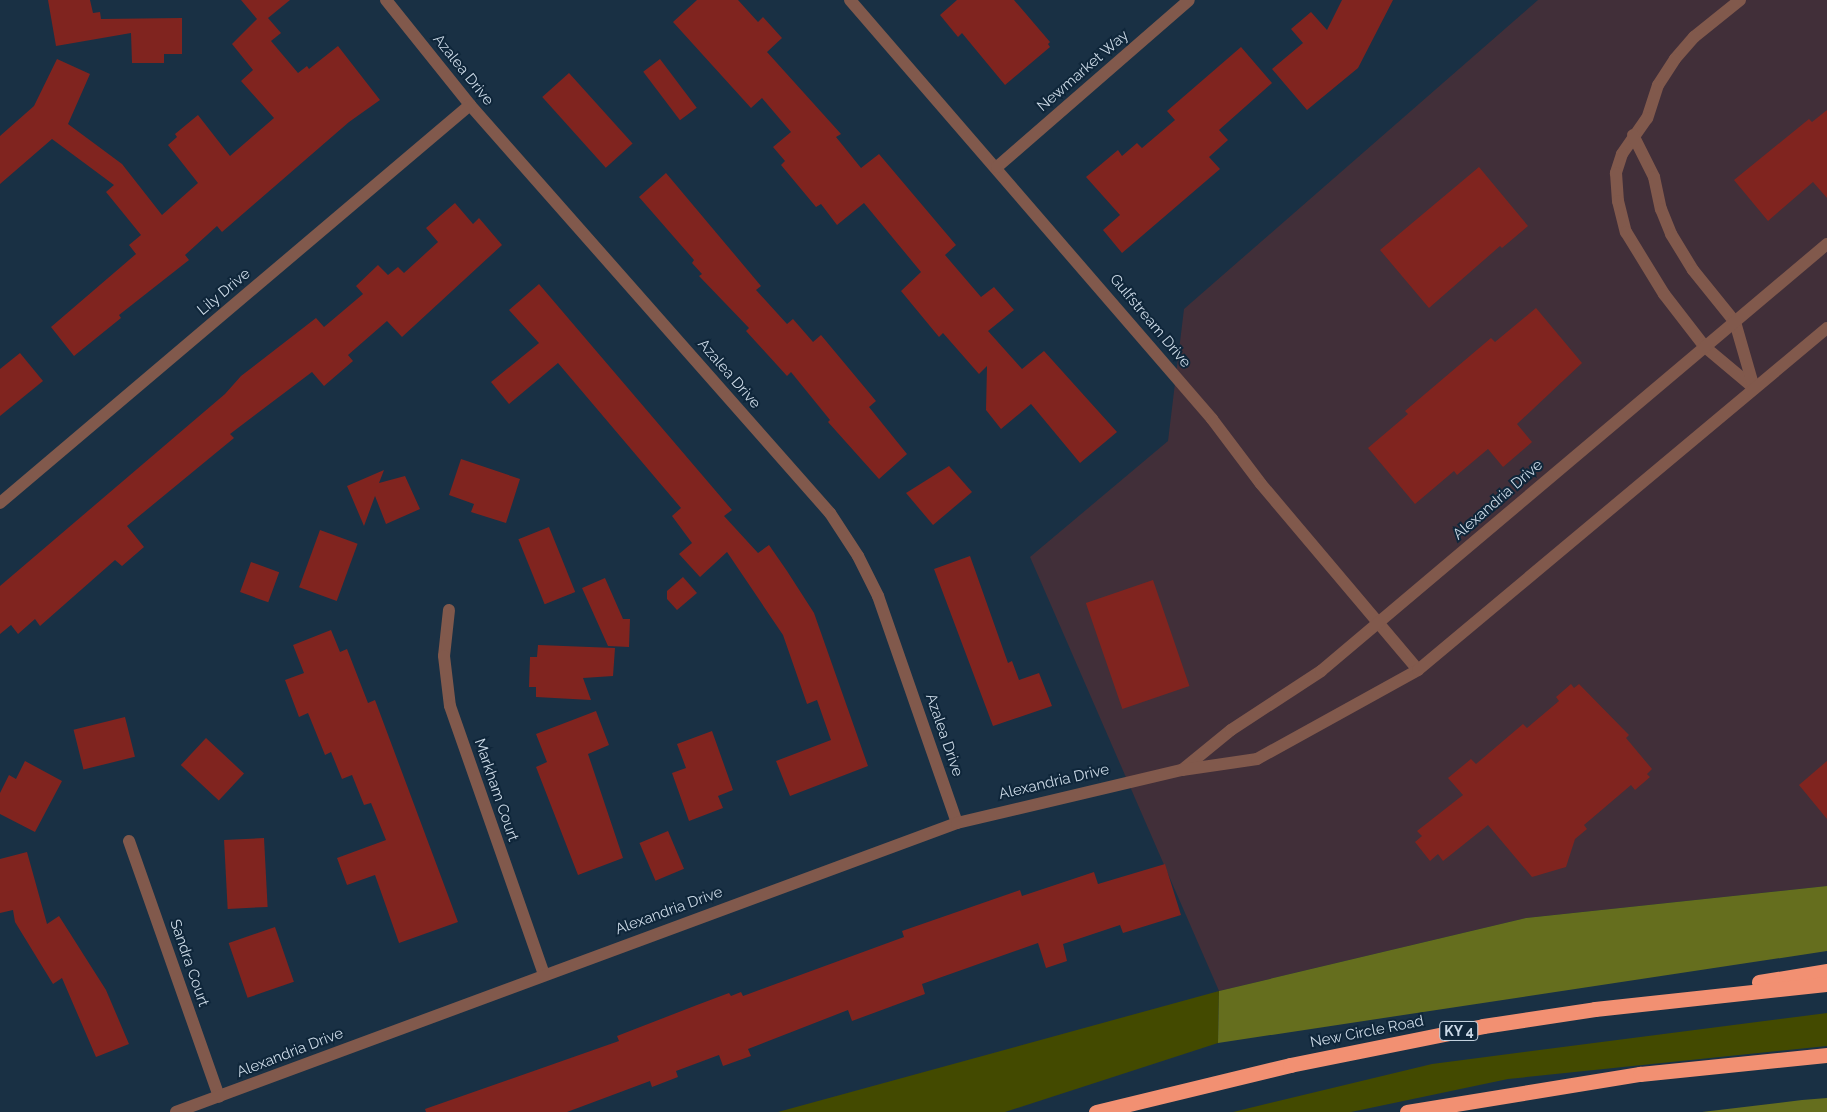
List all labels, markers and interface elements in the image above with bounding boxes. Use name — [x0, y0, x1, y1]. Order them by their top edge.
street label: Newmarket Way — [1033, 26, 1133, 116]
street label: Azalea Drive — [429, 31, 497, 109]
street label: Lily Drive — [194, 265, 254, 319]
street label: Gulfstream Drive — [1106, 271, 1194, 371]
street label: Azalea Drive — [694, 336, 764, 412]
street label: Alexandria Drive — [1450, 456, 1546, 544]
street label: Azalea Drive — [921, 691, 967, 779]
street label: Markham Court — [470, 736, 522, 844]
street label: Alexandria Drive — [997, 761, 1111, 803]
street label: Alexandria Drive — [613, 883, 725, 939]
street label: Sandra Court — [166, 917, 212, 1009]
street label: New Circle Road — [1309, 1012, 1425, 1052]
road number: KY 4 — [1439, 1019, 1479, 1042]
street label: Alexandria Drive — [234, 1024, 346, 1082]

